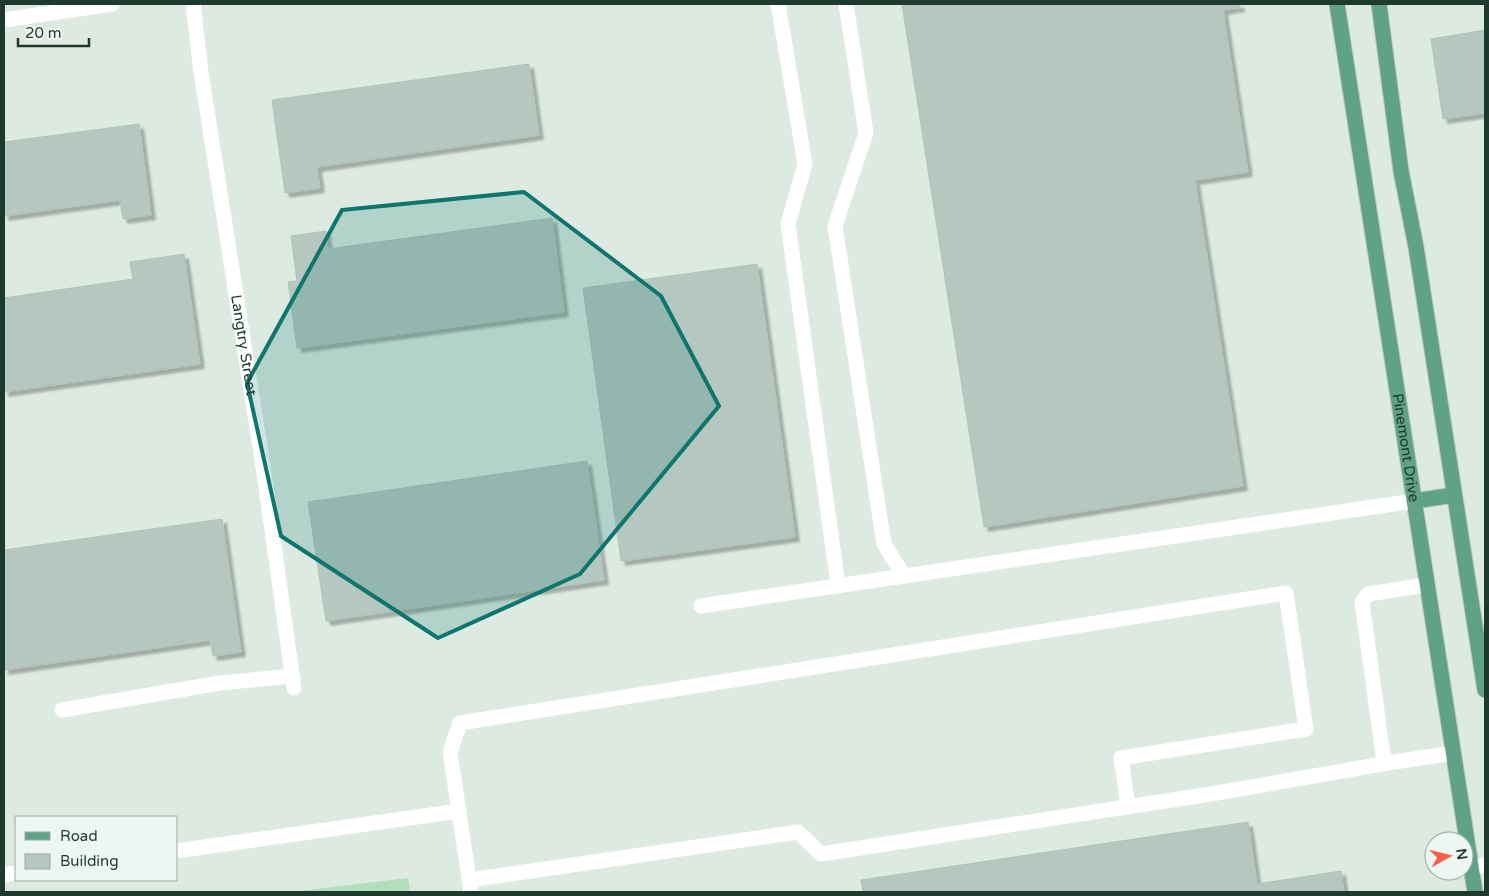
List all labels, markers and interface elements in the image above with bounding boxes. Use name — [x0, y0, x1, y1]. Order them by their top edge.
scale bar — [18, 15, 89, 47]
text: 20 m — [25, 24, 62, 42]
street label: Langtry Street — [227, 293, 261, 397]
street label: Pinemont Drive — [1389, 392, 1423, 503]
legend — [15, 816, 178, 881]
text: Road — [60, 827, 98, 845]
north arrow — [1424, 831, 1474, 881]
text: N — [1452, 848, 1471, 861]
text: Building — [60, 852, 119, 870]

